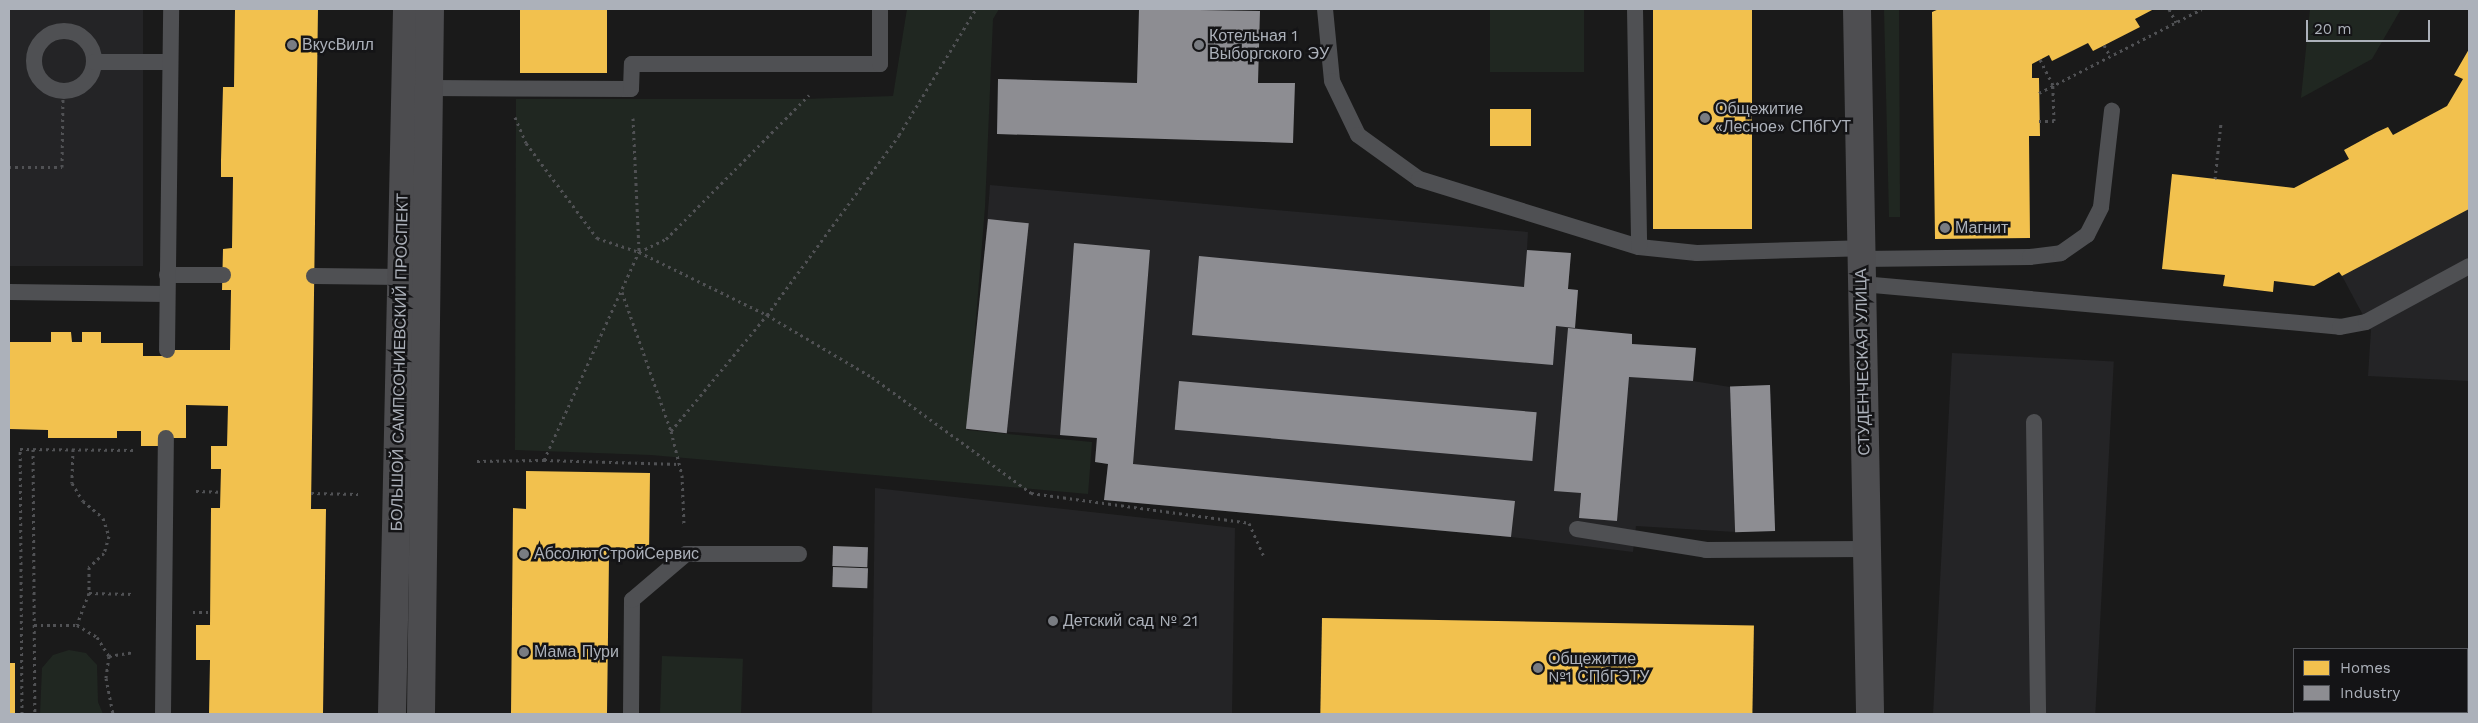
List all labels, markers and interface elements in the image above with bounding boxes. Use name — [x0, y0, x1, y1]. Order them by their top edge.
scale bar — [2308, 10, 2432, 42]
text: 20 m — [2314, 20, 2352, 38]
place label: Котельная 1 Выборгского ЭУ — [1209, 26, 1329, 64]
place label: ВкусВилл — [302, 35, 374, 55]
marker: ВкусВилл — [286, 39, 298, 51]
marker: Котельная 1 Выборгского ЭУ — [1193, 39, 1205, 51]
place label: Общежитие «Лесное» СПбГУТ — [1715, 99, 1851, 137]
marker: Общежитие «Лесное» СПбГУТ — [1699, 112, 1711, 124]
street label: БОЛЬШОЙ САМПСОНИЕВСКИЙ ПРОСПЕКТ — [387, 193, 413, 531]
place label: Магнит — [1955, 218, 2008, 238]
marker: Магнит — [1939, 222, 1951, 234]
street label: СТУДЕНЧЕСКАЯ УЛИЦА — [1852, 268, 1874, 456]
place label: АбсолютСтройСервис — [534, 544, 699, 564]
marker: АбсолютСтройСервис — [518, 548, 530, 560]
place label: Детский сад № 21 — [1063, 611, 1198, 631]
marker: Детский сад № 21 — [1047, 615, 1059, 627]
place label: Мама Пури — [534, 642, 619, 662]
marker: Мама Пури — [518, 646, 530, 658]
legend — [2293, 648, 2468, 713]
place label: Общежитие №1 СПбГЭТУ — [1548, 649, 1650, 687]
text: Homes — [2340, 659, 2391, 677]
marker: Общежитие №1 СПбГЭТУ — [1532, 662, 1544, 674]
text: Industry — [2340, 684, 2400, 702]

